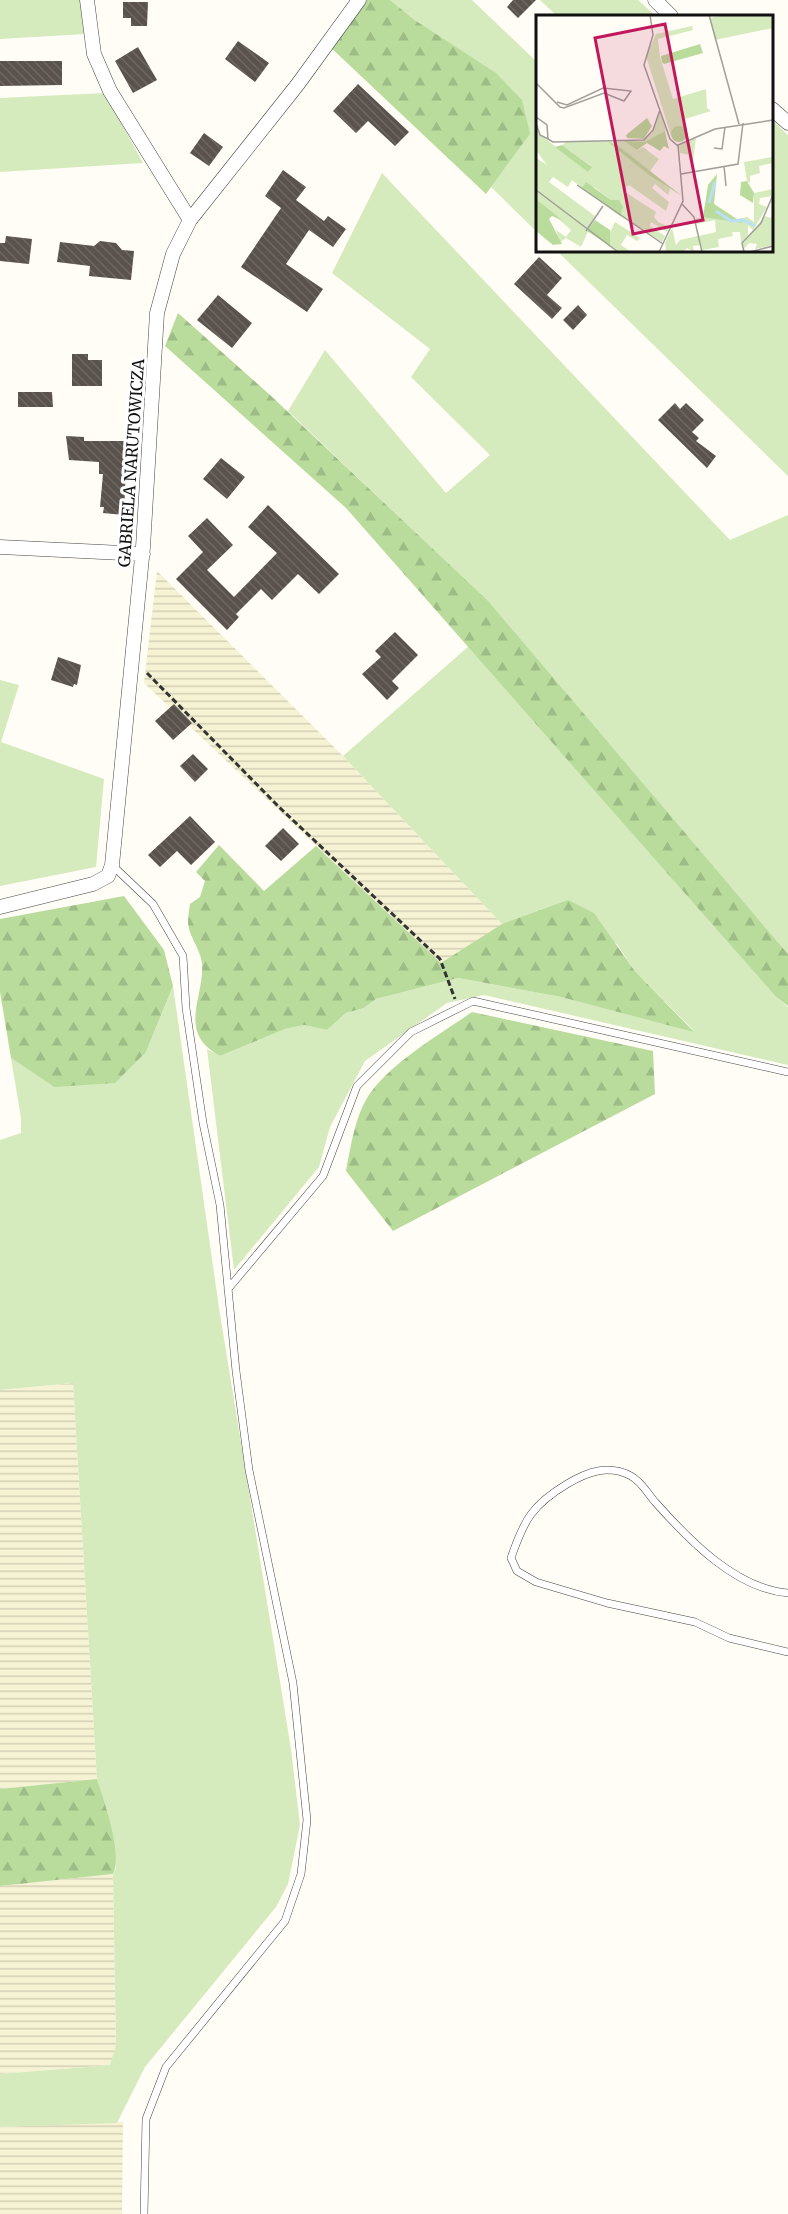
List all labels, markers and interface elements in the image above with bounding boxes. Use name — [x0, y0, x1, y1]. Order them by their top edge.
inset map — [536, 15, 773, 252]
street label: GABRIELA NARUTOWICZA — [114, 357, 148, 568]

